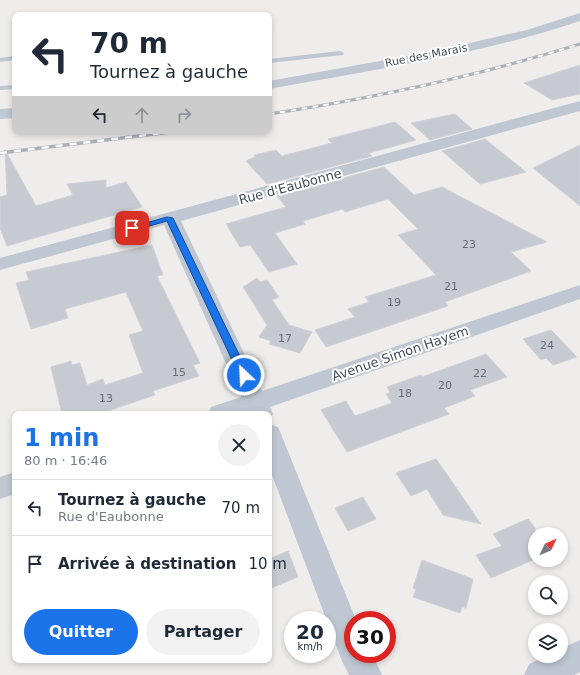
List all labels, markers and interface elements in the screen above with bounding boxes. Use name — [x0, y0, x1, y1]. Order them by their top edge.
text: 70 m — [90, 27, 168, 60]
icon: left — [24, 28, 76, 80]
street label: Rue des Marais — [384, 41, 469, 70]
text: Tournez à gauche — [90, 61, 248, 82]
icon: left — [89, 104, 111, 126]
icon: ahead — [131, 104, 153, 126]
icon: right — [173, 104, 195, 126]
street label: Rue d'Eaubonne — [237, 166, 343, 207]
pin — [115, 211, 149, 245]
icon: arrive — [121, 217, 143, 239]
house number: 23 — [462, 238, 476, 251]
house number: 21 — [444, 280, 458, 293]
house number: 19 — [387, 296, 401, 309]
street label: Avenue Simon Hayem — [330, 323, 470, 384]
house number: 17 — [278, 332, 292, 345]
house number: 24 — [540, 339, 554, 352]
position arrow — [223, 354, 265, 396]
house number: 15 — [172, 366, 186, 379]
house number: 22 — [473, 367, 487, 380]
house number: 20 — [438, 379, 452, 392]
house number: 18 — [398, 387, 412, 400]
house number: 13 — [99, 392, 113, 405]
text: 1 min — [24, 424, 99, 452]
button: close — [218, 424, 260, 466]
text: 80 m · 16:46 — [24, 453, 107, 468]
text: Tournez à gauche — [58, 491, 206, 509]
icon: left — [24, 497, 46, 519]
text: 70 m — [222, 499, 260, 517]
text: Rue d'Eaubonne — [58, 509, 164, 524]
north arrow — [528, 527, 568, 567]
map controls — [528, 527, 568, 663]
icon: arrive — [24, 553, 46, 575]
text: Arrivée à destination — [58, 555, 236, 573]
text: 10 m — [248, 555, 287, 573]
button: search — [528, 575, 568, 615]
button: Quitter — [24, 609, 138, 655]
button: Partager — [146, 609, 260, 655]
speed limit sign: 30 — [344, 611, 396, 663]
text: 20 — [296, 620, 324, 644]
button: layers — [528, 623, 568, 663]
text: km/h — [297, 641, 323, 652]

